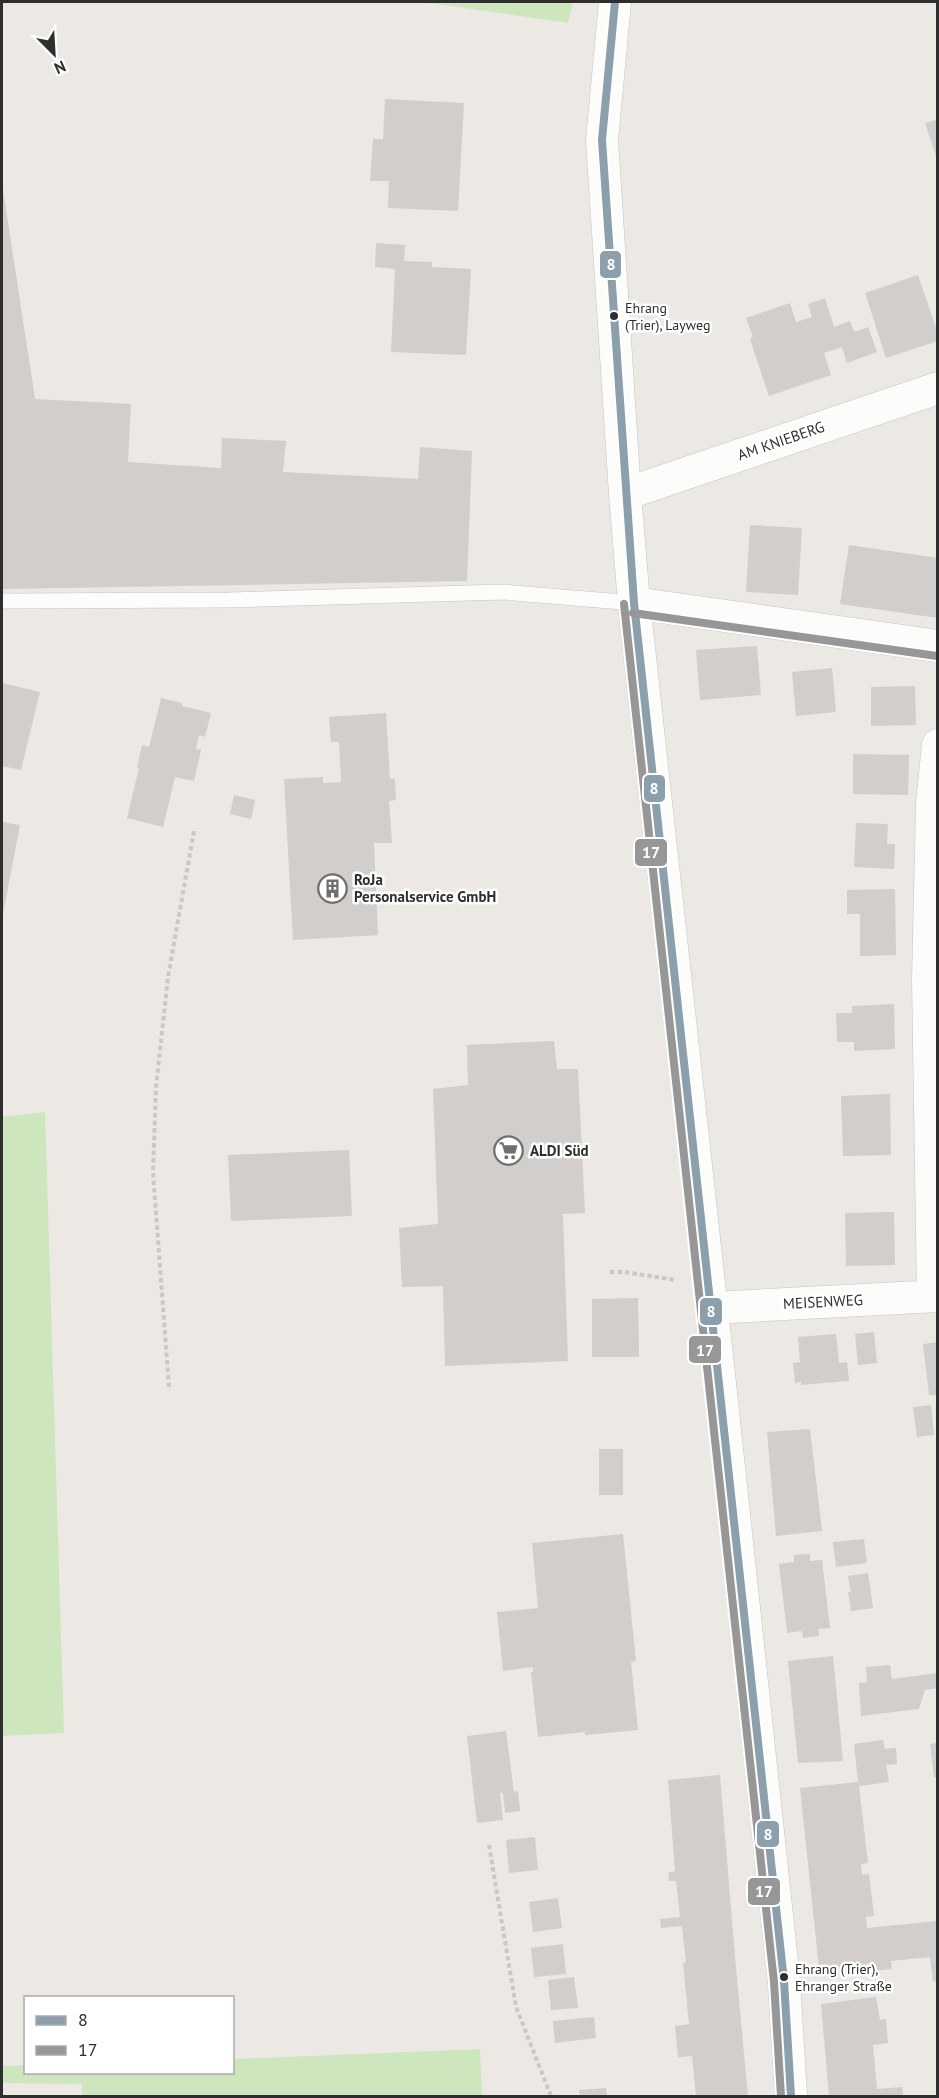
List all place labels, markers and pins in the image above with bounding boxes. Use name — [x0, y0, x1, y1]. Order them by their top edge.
place label: Ehrang (Trier), Layweg — [625, 299, 710, 334]
marker: Ehrang (Trier), Layweg — [608, 310, 620, 322]
place label: RoJa Personalservice GmbH — [354, 870, 496, 906]
building icon: RoJa Personalservice GmbH — [317, 873, 349, 905]
supermarket icon: ALDI Süd — [493, 1135, 525, 1167]
place label: ALDI Süd — [530, 1141, 589, 1160]
place label: Ehrang (Trier), Ehranger Straße — [795, 1960, 892, 1995]
marker: Ehrang (Trier), Ehranger Straße — [778, 1971, 790, 1983]

